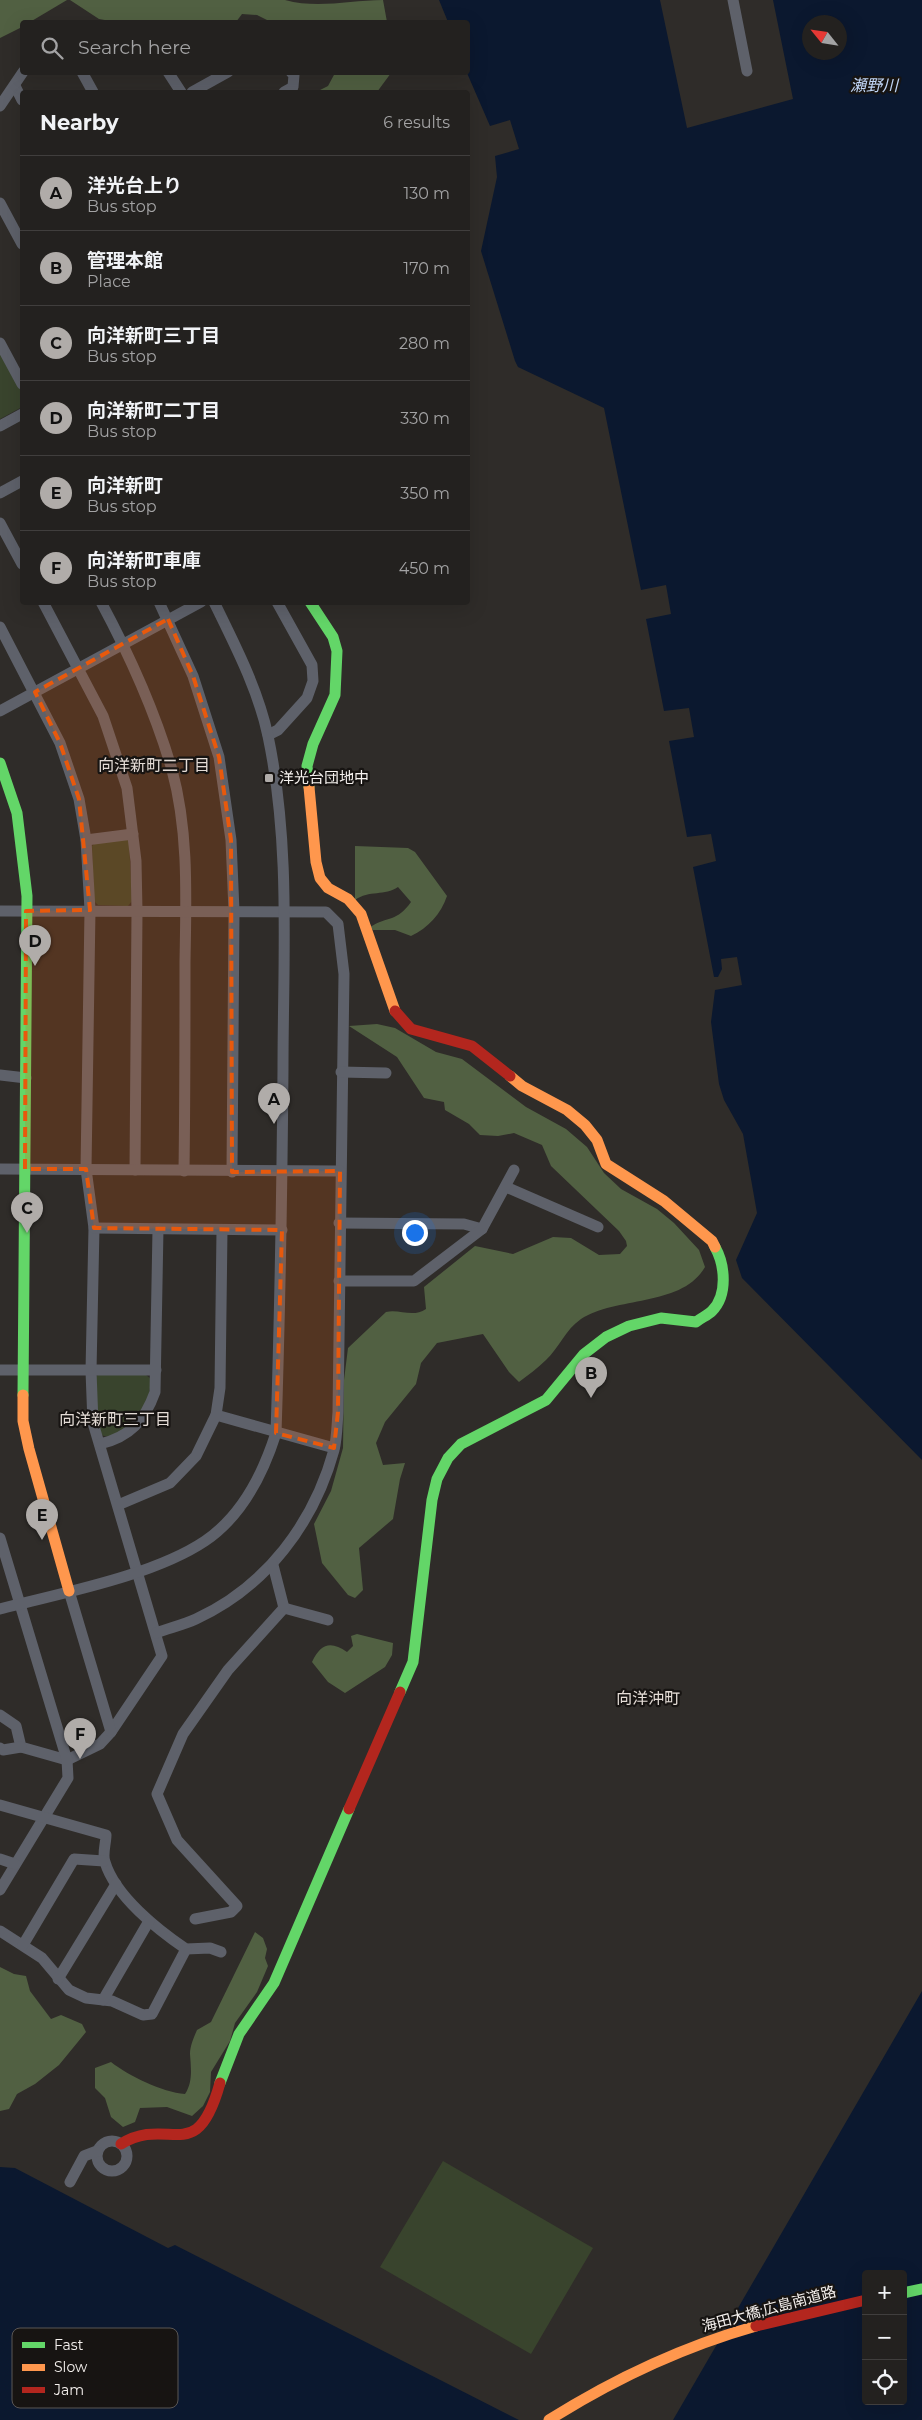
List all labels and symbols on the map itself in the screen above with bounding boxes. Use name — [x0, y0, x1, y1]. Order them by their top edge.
north arrow — [802, 15, 847, 60]
water label: 瀬野川 — [850, 76, 900, 95]
district label: 向洋新町二丁目 — [98, 756, 210, 775]
place label: 洋光台団地中 — [279, 768, 369, 787]
marker: 洋光台団地中 — [263, 772, 275, 784]
pin: D — [19, 925, 51, 966]
pin: A — [258, 1083, 290, 1124]
pin: C — [11, 1192, 43, 1233]
your location — [402, 1220, 428, 1246]
pin: B — [575, 1357, 607, 1398]
district label: 向洋新町三丁目 — [59, 1410, 171, 1429]
pin: E — [26, 1499, 58, 1540]
district label: 向洋沖町 — [616, 1689, 680, 1708]
pin: F — [64, 1718, 96, 1759]
street label: 海田大橋;広島南道路 — [700, 2281, 838, 2336]
legend — [12, 2328, 178, 2408]
text: Fast — [54, 2336, 84, 2354]
text: Slow — [54, 2358, 88, 2376]
text: Jam — [53, 2381, 84, 2399]

